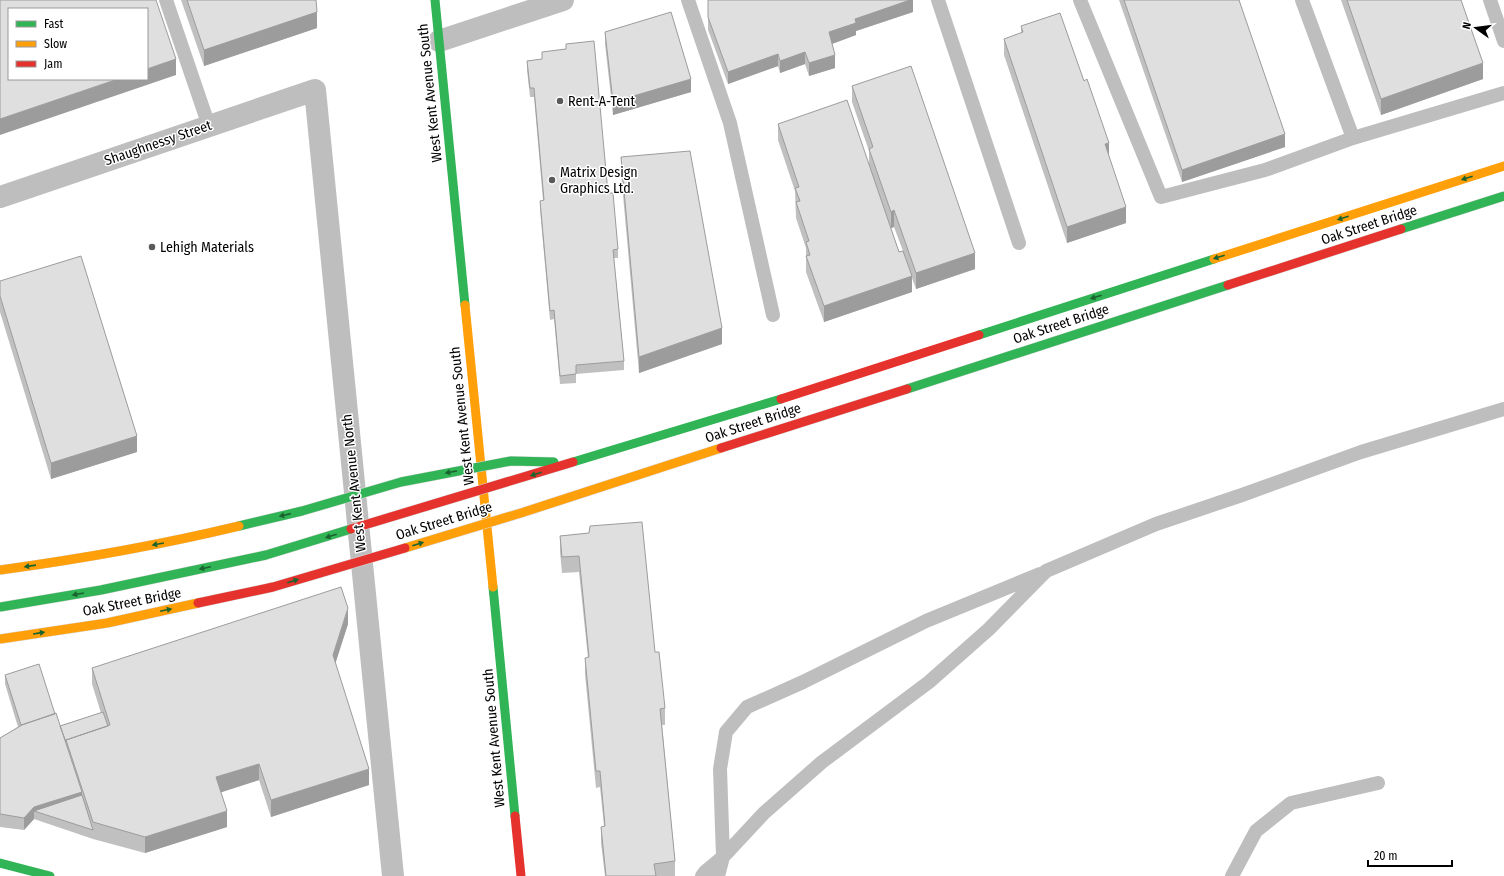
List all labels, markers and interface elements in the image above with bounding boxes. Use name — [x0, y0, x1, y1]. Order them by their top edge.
legend — [8, 8, 148, 80]
north arrow — [1456, 8, 1496, 48]
text: Fast — [44, 17, 63, 31]
text: N — [1460, 21, 1474, 30]
street label: West Kent Avenue South — [414, 23, 446, 163]
text: Slow — [44, 37, 67, 51]
text: Jam — [44, 57, 62, 71]
place label: Rent-A-Tent — [568, 93, 635, 110]
marker: Rent-A-Tent — [555, 96, 565, 106]
street label: Shaughnessy Street — [102, 117, 214, 169]
place label: Matrix Design Graphics Ltd. — [560, 164, 638, 197]
marker: Matrix Design Graphics Ltd. — [547, 175, 557, 185]
one-way arrow — [1461, 175, 1473, 181]
street label: Oak Street Bridge — [1319, 201, 1419, 249]
one-way arrow — [1337, 215, 1349, 221]
place label: Lehigh Materials — [160, 239, 254, 256]
marker: Lehigh Materials — [147, 242, 157, 252]
one-way arrow — [1213, 255, 1225, 261]
one-way arrow — [1089, 295, 1101, 301]
street label: Oak Street Bridge — [1011, 300, 1111, 348]
street label: West Kent Avenue South — [446, 346, 478, 486]
street label: Oak Street Bridge — [703, 399, 803, 447]
street label: West Kent Avenue North — [338, 413, 370, 553]
one-way arrow — [445, 470, 458, 476]
one-way arrow — [530, 471, 542, 477]
street label: Oak Street Bridge — [394, 498, 494, 544]
one-way arrow — [279, 513, 291, 519]
one-way arrow — [325, 533, 337, 539]
one-way arrow — [152, 541, 164, 547]
one-way arrow — [412, 541, 424, 547]
one-way arrow — [24, 563, 36, 569]
one-way arrow — [199, 565, 212, 571]
one-way arrow — [287, 578, 299, 584]
street label: Oak Street Bridge — [81, 584, 183, 620]
one-way arrow — [72, 591, 84, 597]
one-way arrow — [160, 606, 173, 612]
one-way arrow — [32, 630, 45, 636]
street label: West Kent Avenue South — [479, 668, 509, 808]
scale bar — [1368, 842, 1452, 868]
text: 20 m — [1374, 849, 1398, 863]

